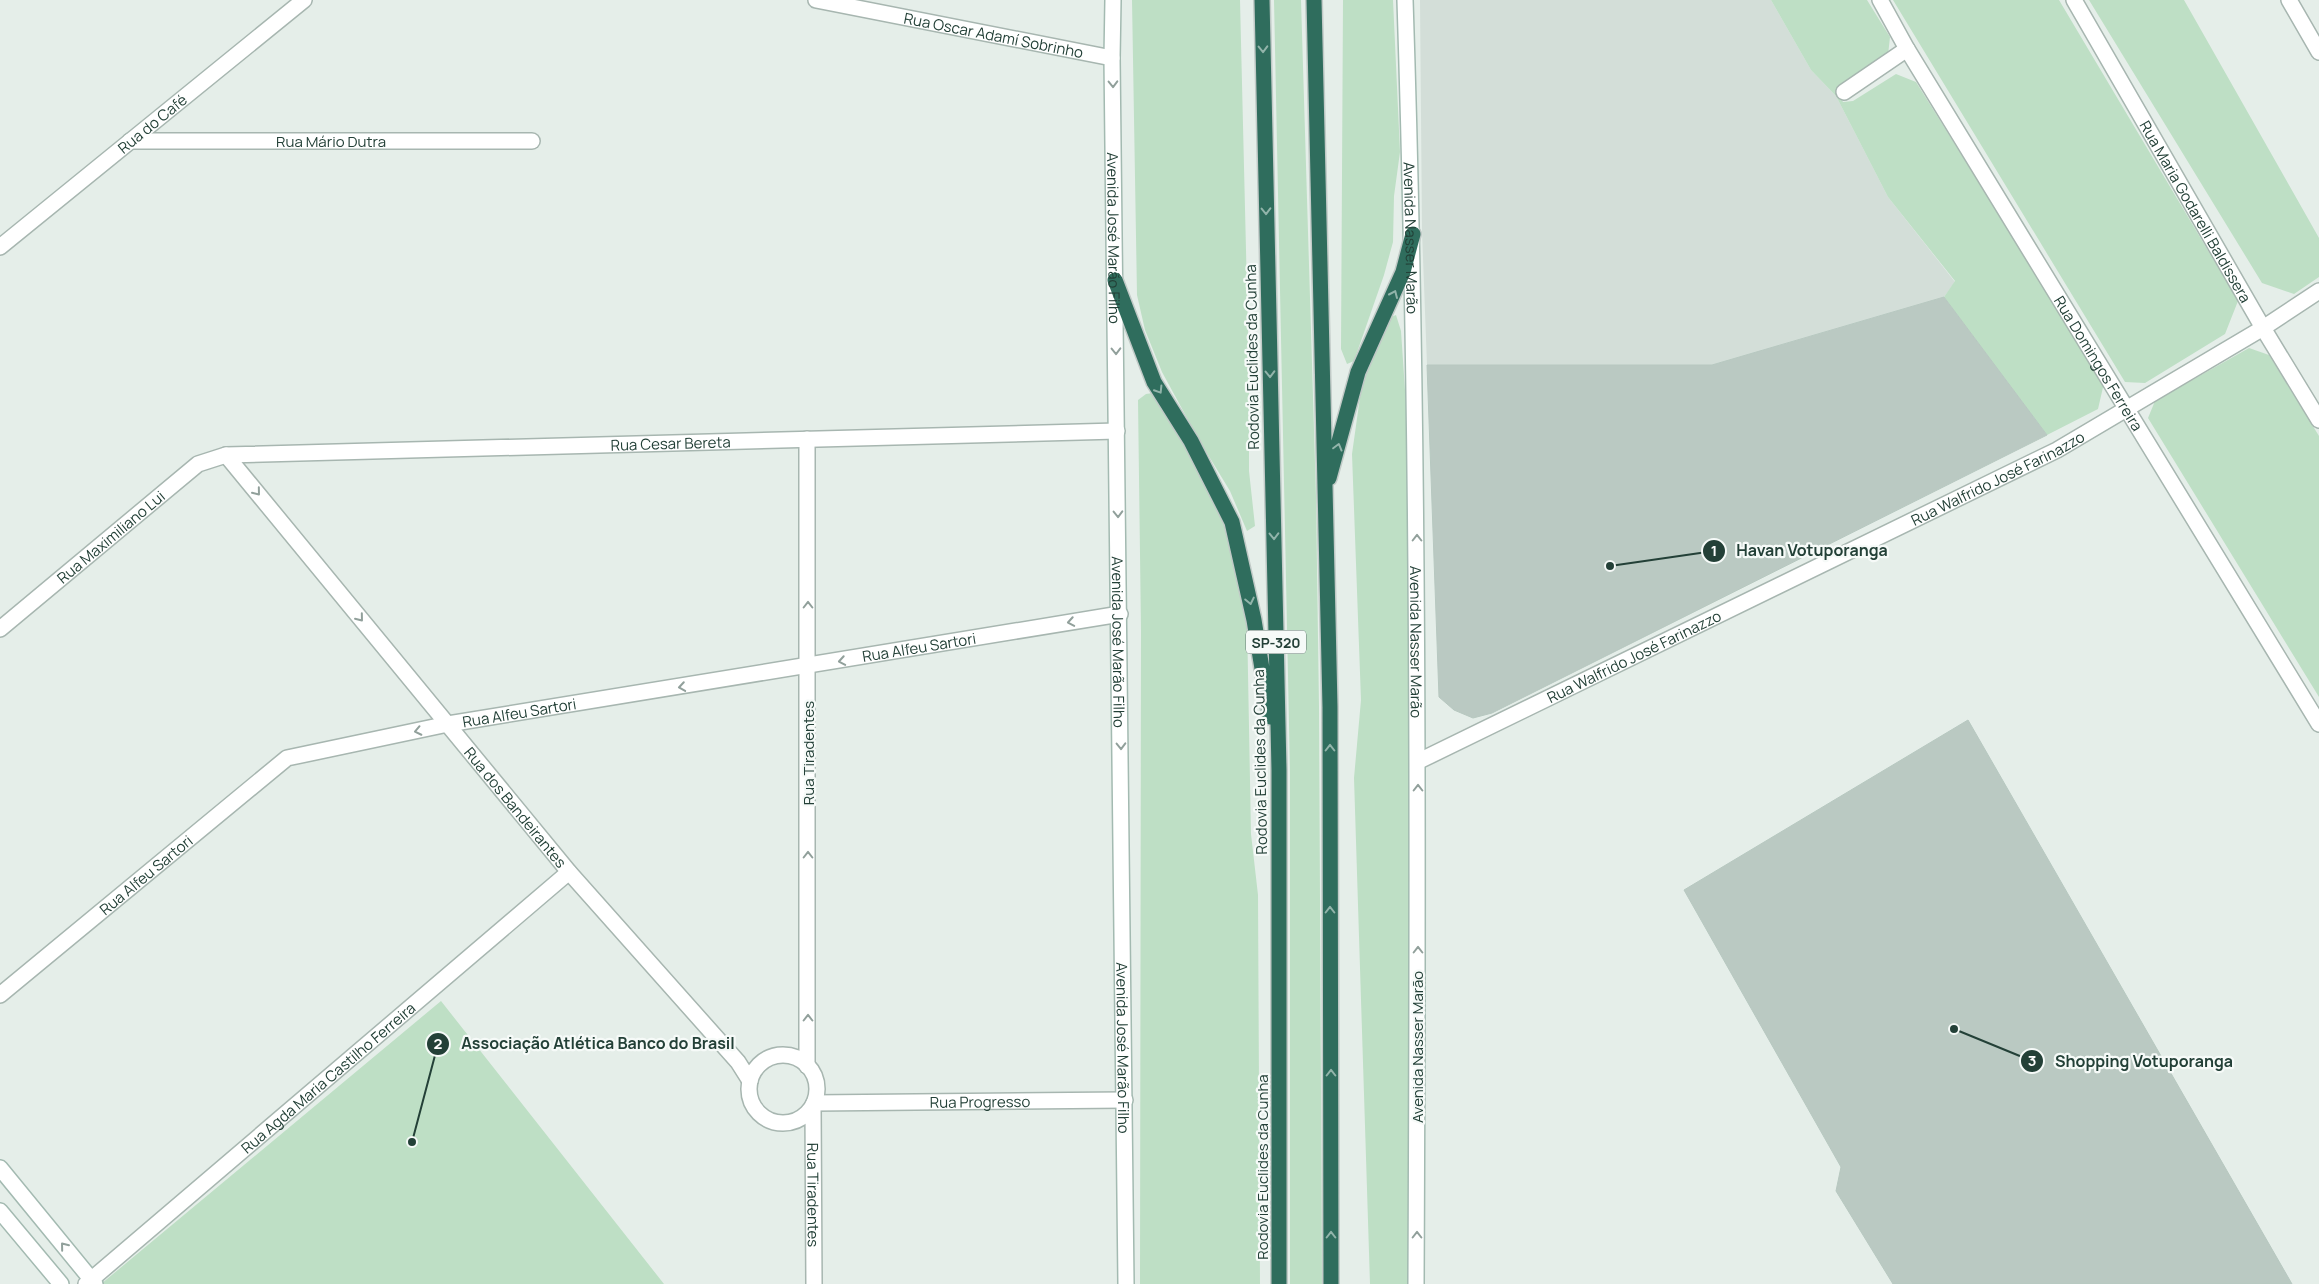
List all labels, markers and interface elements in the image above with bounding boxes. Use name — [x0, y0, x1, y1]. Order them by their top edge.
street label: Rua Oscar Adamí Sobrinho — [902, 7, 1085, 63]
one-way arrow — [1257, 45, 1268, 53]
one-way arrow — [1107, 80, 1118, 88]
street label: Rua do Café — [113, 89, 191, 158]
street label: Rua Maria Godarelli Baldissera — [2135, 117, 2257, 306]
street label: Rua Mário Dutra — [276, 131, 386, 152]
street label: Avenida José Marão Filho — [1103, 152, 1126, 324]
street label: Avenida Nasser Marão — [1399, 162, 1423, 314]
one-way arrow — [1261, 207, 1272, 215]
street label: Rodovia Euclides da Cunha — [1240, 264, 1264, 450]
one-way arrow — [1388, 291, 1398, 299]
street label: Rua Domingos Ferreira — [2049, 292, 2148, 435]
one-way arrow — [1111, 348, 1121, 355]
one-way arrow — [1265, 370, 1275, 378]
one-way arrow — [1152, 385, 1162, 394]
street label: Rua Walfrido José Farinazzo — [1907, 426, 2088, 530]
street label: Rua Cesar Bereta — [610, 431, 731, 455]
one-way arrow — [1332, 443, 1342, 451]
street label: Rua Maximiliano Lui — [52, 486, 169, 588]
one-way arrow — [251, 487, 260, 496]
one-way arrow — [1113, 510, 1123, 518]
one-way arrow — [1269, 532, 1279, 540]
one-way arrow — [1412, 534, 1422, 542]
callout: Havan Votuporanga — [1701, 535, 1898, 566]
text: Havan Votuporanga — [1736, 539, 1888, 561]
text: 1 — [1711, 540, 1717, 561]
street label: Avenida José Marão Filho — [1107, 556, 1130, 728]
street label: Avenida Nasser Marão — [1405, 566, 1427, 718]
one-way arrow — [1244, 597, 1255, 606]
one-way arrow — [803, 601, 813, 608]
street label: Rua Walfrido José Farinazzo — [1543, 605, 1725, 708]
one-way arrow — [354, 612, 363, 621]
one-way arrow — [1067, 617, 1076, 627]
street label: Rua Alfeu Sartori — [861, 627, 977, 667]
road number: SP-320 — [1246, 630, 1306, 654]
one-way arrow — [838, 655, 847, 665]
street label: Rodovia Euclides da Cunha — [1248, 669, 1272, 855]
one-way arrow — [677, 681, 686, 691]
street label: Rua Alfeu Sartori — [461, 693, 578, 732]
street label: Rua Tiradentes — [798, 701, 819, 805]
one-way arrow — [413, 725, 422, 735]
street label: Rua dos Bandeirantes — [460, 742, 572, 872]
one-way arrow — [1116, 742, 1126, 750]
one-way arrow — [1325, 744, 1335, 752]
one-way arrow — [1413, 784, 1423, 792]
street label: Rua Alfeu Sartori — [95, 830, 197, 919]
one-way arrow — [803, 851, 813, 858]
one-way arrow — [1325, 906, 1335, 914]
one-way arrow — [1413, 946, 1423, 954]
street label: Avenida José Marão Filho — [1112, 962, 1135, 1134]
street label: Avenida Nasser Marão — [1407, 971, 1428, 1123]
street label: Rua Agda Maria Castilho Ferreira — [236, 997, 420, 1158]
one-way arrow — [803, 1013, 813, 1021]
callout: Associação Atlética Banco do Brasil — [426, 1028, 745, 1059]
text: Associação Atlética Banco do Brasil — [461, 1032, 735, 1054]
text: 2 — [434, 1033, 443, 1054]
callout: Shopping Votuporanga — [2020, 1045, 2243, 1076]
text: 3 — [2028, 1050, 2036, 1071]
text: Shopping Votuporanga — [2055, 1050, 2233, 1072]
one-way arrow — [1326, 1069, 1336, 1076]
street label: Rodovia Euclides da Cunha — [1252, 1074, 1273, 1260]
street label: Rua Progresso — [930, 1090, 1030, 1112]
street label: Rua Tiradentes — [803, 1143, 824, 1247]
one-way arrow — [1326, 1231, 1336, 1239]
one-way arrow — [1412, 1231, 1422, 1239]
one-way arrow — [61, 1243, 69, 1252]

